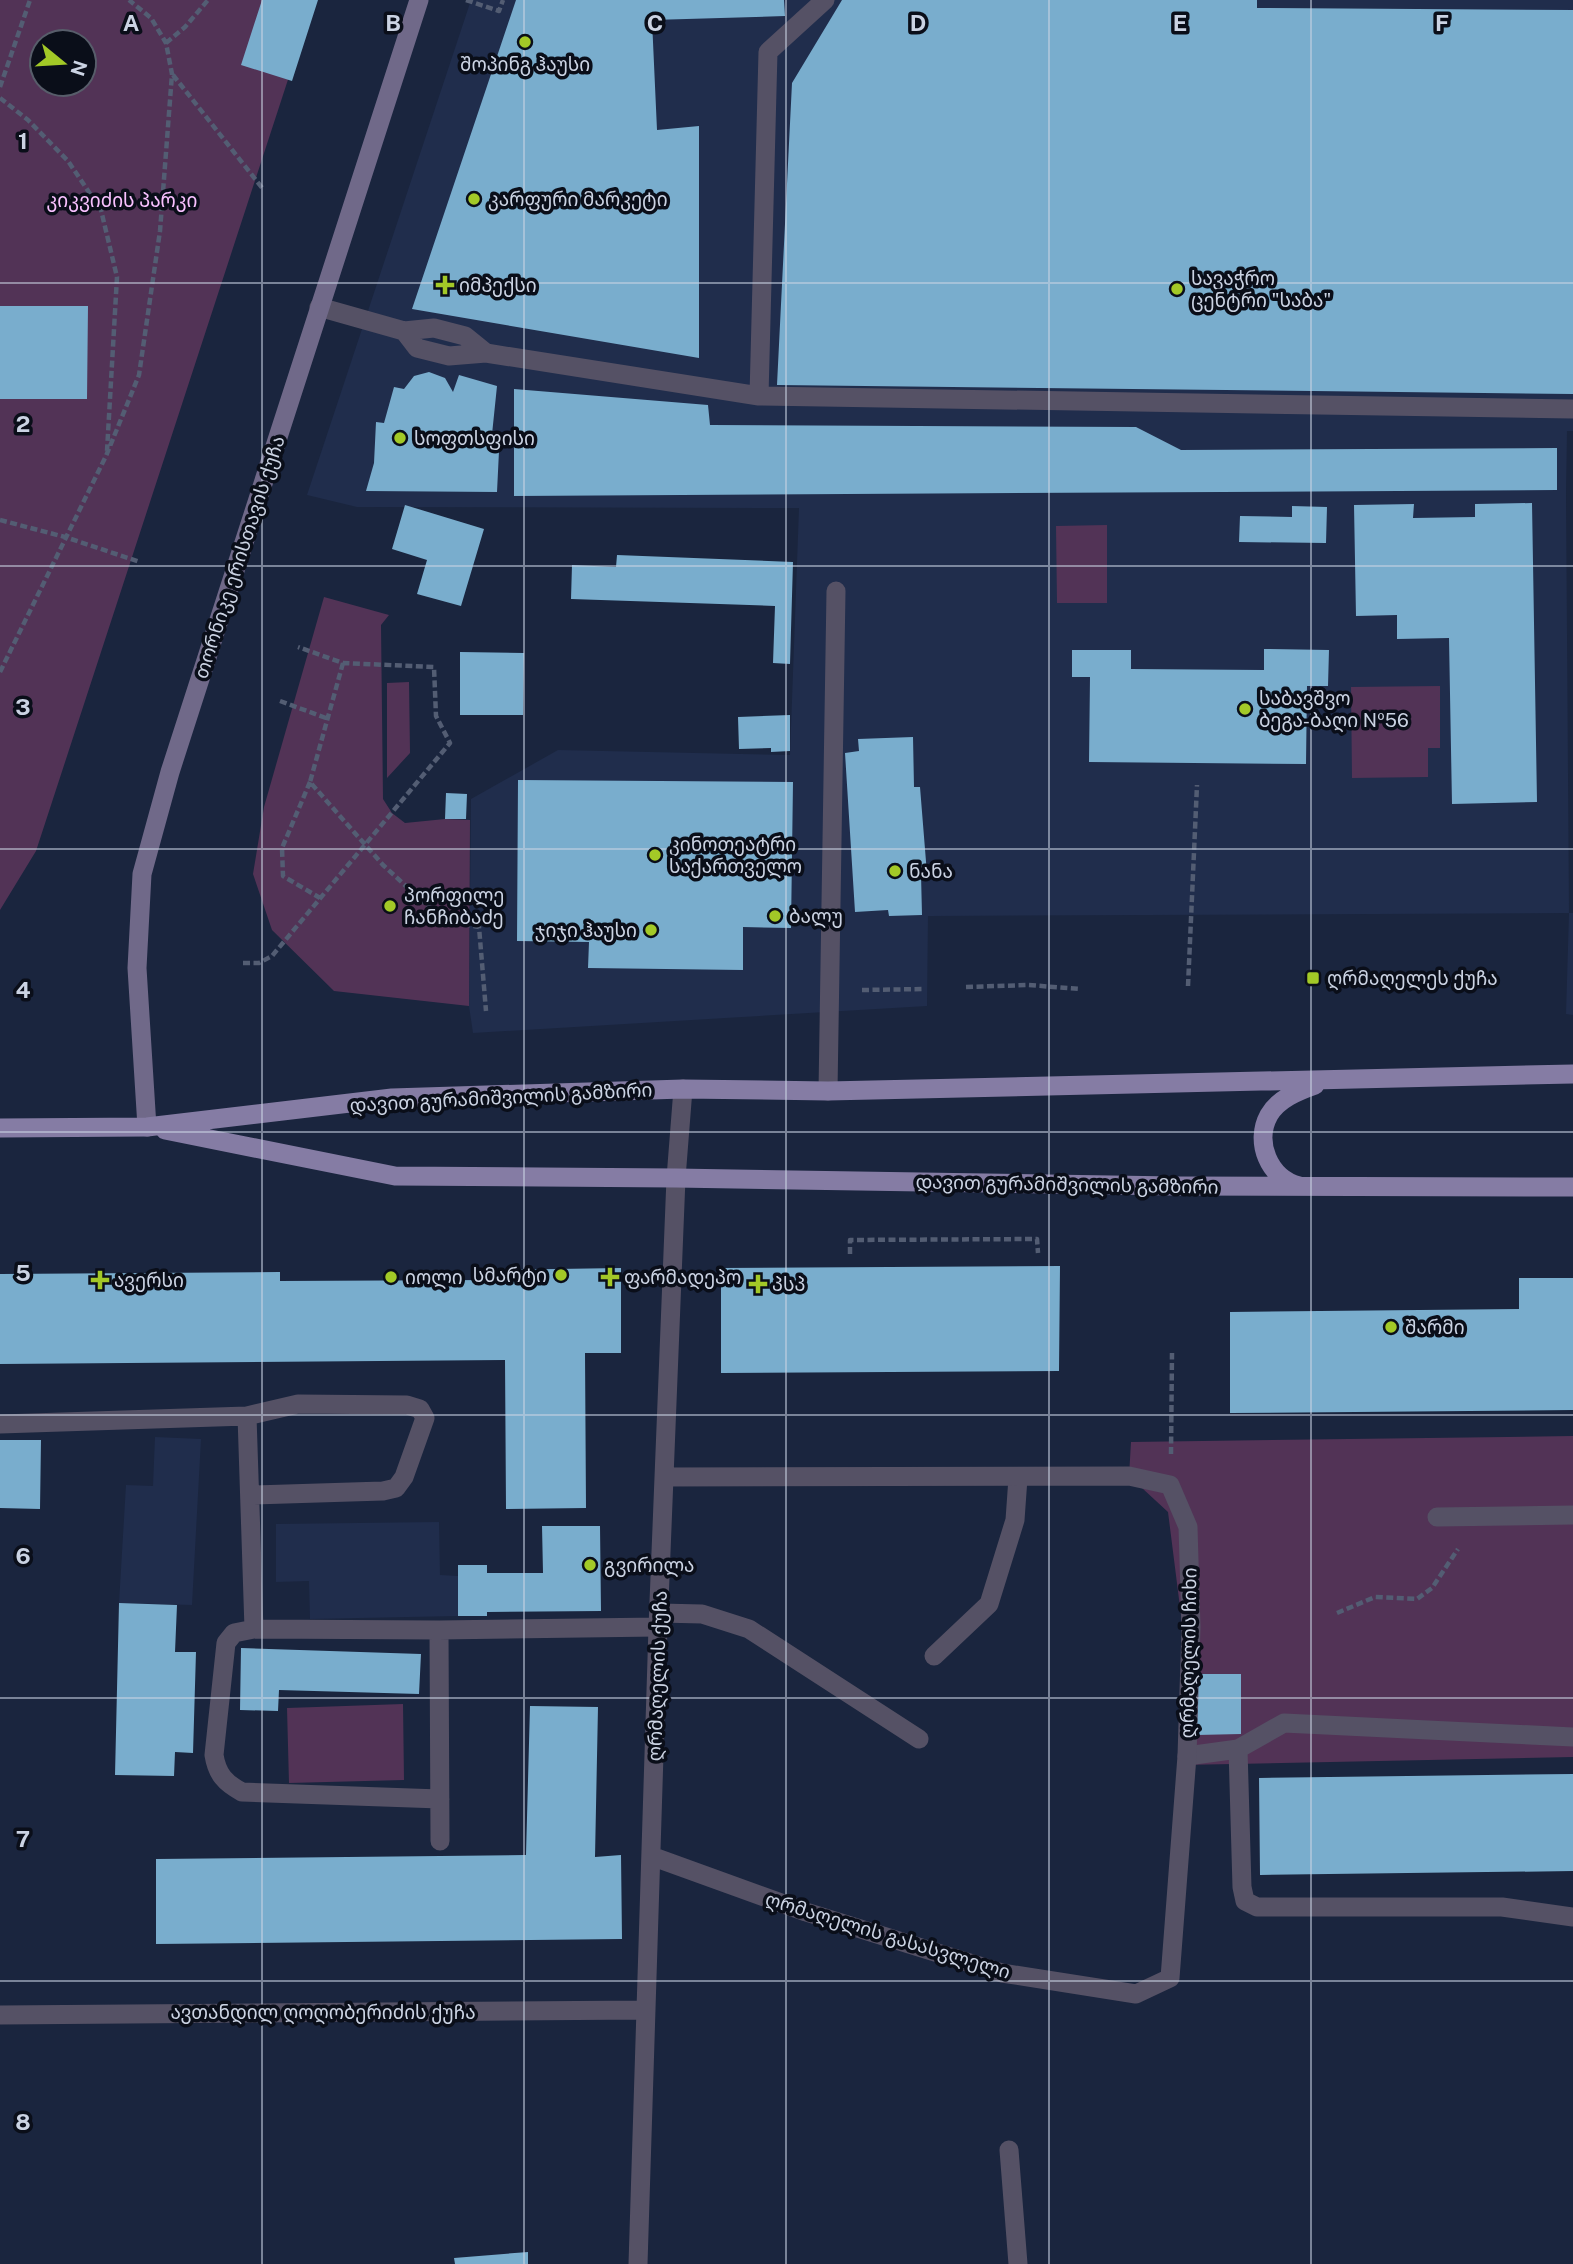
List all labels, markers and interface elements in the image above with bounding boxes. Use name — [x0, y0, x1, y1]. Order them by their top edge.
text: A — [123, 9, 140, 36]
text: B — [385, 9, 401, 36]
text: C — [647, 9, 663, 36]
text: D — [910, 9, 926, 36]
text: E — [1173, 9, 1187, 36]
text: F — [1435, 9, 1449, 36]
north arrow — [28, 28, 98, 98]
marker: შოპინგ ჰაუსი — [517, 34, 533, 50]
place label: შოპინგ ჰაუსი — [460, 53, 590, 76]
text: N — [66, 58, 92, 79]
text: 1 — [18, 127, 28, 154]
place label: კარფური მარკეტი — [488, 188, 668, 211]
park label: კიკვიძის პარკი — [47, 189, 197, 212]
marker: კარფური მარკეტი — [466, 191, 482, 207]
place label: სავაჭრო ცენტრი "საბა" — [1191, 267, 1331, 312]
place label: იმპექსი — [459, 274, 537, 297]
marker: იმპექსი — [437, 277, 453, 293]
marker: სავაჭრო ცენტრი "საბა" — [1169, 281, 1185, 297]
text: 2 — [16, 410, 30, 437]
place label: სოფთსფისი — [414, 427, 535, 450]
marker: სოფთსფისი — [392, 430, 408, 446]
street label: თორნიკე ერისთავის ქუჩა — [189, 433, 290, 682]
place label: საბავშვო ბეგა-ბაღი №56 — [1259, 687, 1409, 733]
text: 3 — [15, 693, 31, 720]
marker: საბავშვო ბეგა-ბაღი №56 — [1237, 701, 1253, 717]
place label: კინოთეატრი საქართველო — [669, 833, 802, 879]
marker: კინოთეატრი საქართველო — [647, 847, 663, 863]
place label: ნანა — [909, 860, 953, 882]
marker: ნანა — [887, 863, 903, 879]
place label: პორფილე ჩანჩიბაძე — [404, 884, 504, 929]
marker: პორფილე ჩანჩიბაძე — [382, 898, 398, 914]
place label: ბალუ — [789, 905, 843, 929]
marker: ბალუ — [767, 908, 783, 924]
place label: ჯიჯი ჰაუსი — [535, 919, 637, 942]
marker: ჯიჯი ჰაუსი — [643, 922, 659, 938]
place label: ღრმაღელეს ქუჩა — [1327, 967, 1498, 991]
marker: ღრმაღელეს ქუჩა — [1305, 970, 1321, 986]
text: 4 — [15, 976, 31, 1003]
street label: დავით გურამიშვილის გამზირი — [349, 1078, 653, 1118]
street label: დავით გურამიშვილის გამზირი — [915, 1170, 1219, 1200]
text: 5 — [15, 1259, 31, 1286]
place label: სმარტი — [473, 1264, 547, 1287]
place label: იოლი — [405, 1266, 463, 1290]
place label: ფარმადეპო — [624, 1266, 741, 1290]
marker: სმარტი — [553, 1267, 569, 1283]
place label: ავერსი — [114, 1269, 184, 1292]
marker: იოლი — [383, 1269, 399, 1285]
marker: ფარმადეპო — [602, 1269, 618, 1285]
marker: ავერსი — [92, 1272, 108, 1288]
place label: პსპ — [772, 1273, 805, 1295]
marker: პსპ — [750, 1276, 766, 1292]
place label: შარმი — [1405, 1316, 1465, 1338]
marker: შარმი — [1383, 1319, 1399, 1335]
text: 6 — [15, 1542, 31, 1569]
place label: გვირილა — [604, 1554, 695, 1578]
marker: გვირილა — [582, 1557, 598, 1573]
street label: ღრმაღელის ჩიხი — [1176, 1567, 1202, 1739]
street label: ღრმაღელის ქუჩა — [643, 1590, 673, 1762]
text: 7 — [16, 1825, 30, 1852]
street label: ღრმაღელის გასასვლელი — [762, 1887, 1013, 1985]
street label: ავთანდილ ღოღობერიძის ქუჩა — [170, 2001, 476, 2025]
text: 8 — [15, 2108, 31, 2135]

